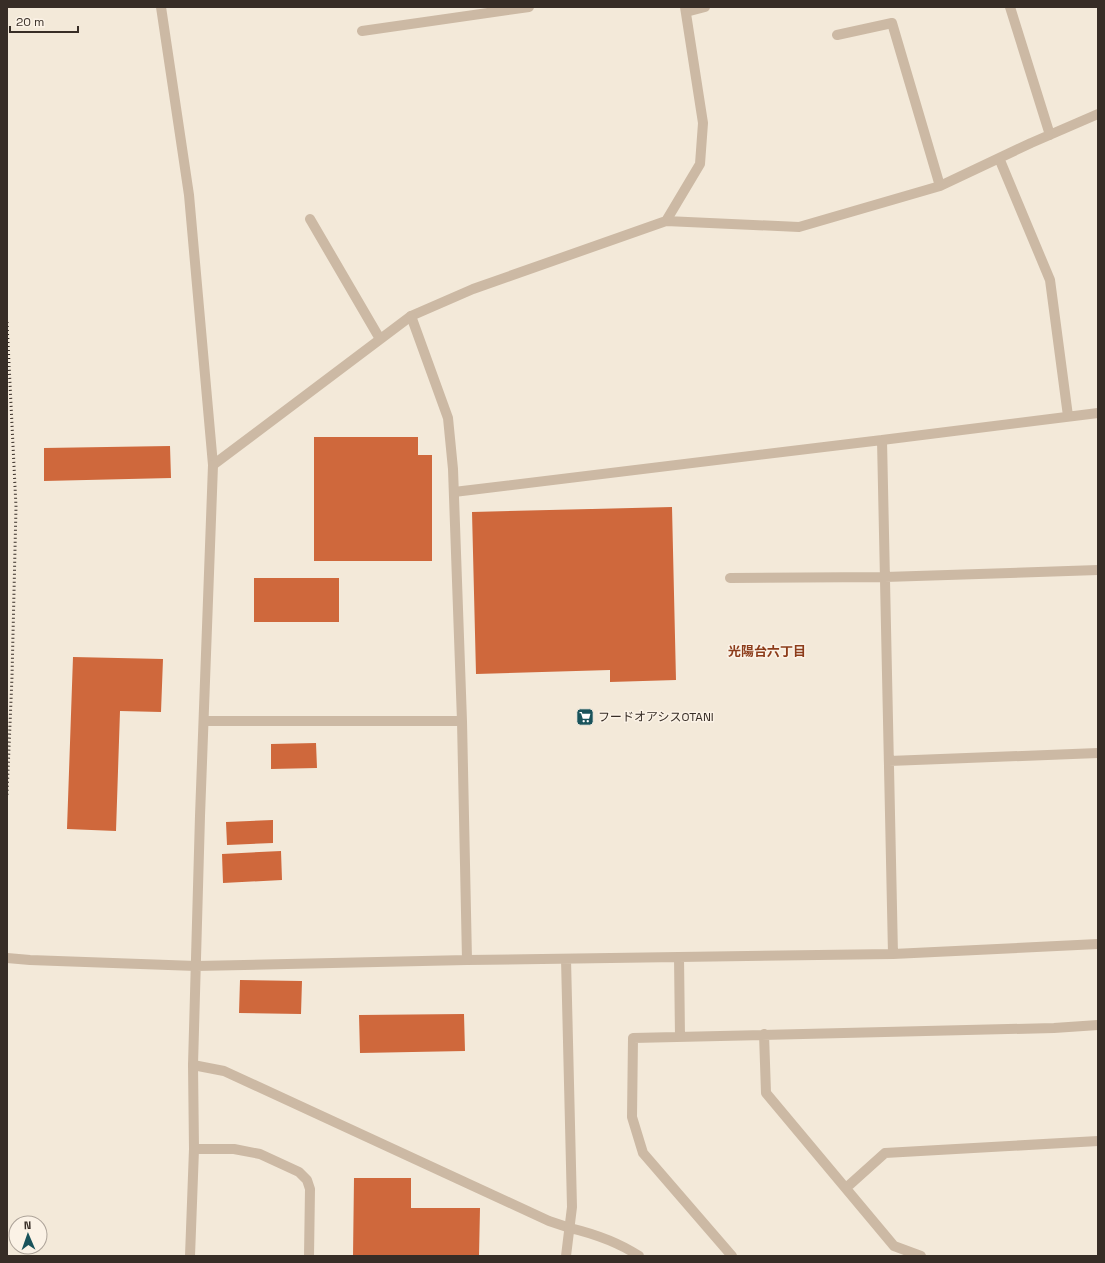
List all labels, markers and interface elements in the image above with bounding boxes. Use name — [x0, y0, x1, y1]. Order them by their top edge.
scale bar — [10, 8, 78, 34]
text: 20 m — [16, 14, 44, 30]
district label: 光陽台六丁目 — [728, 643, 806, 660]
supermarket icon: フードオアシスOTANI — [575, 707, 595, 727]
place label: フードオアシスOTANI — [598, 709, 714, 725]
north arrow — [8, 1215, 48, 1255]
text: N — [24, 1218, 32, 1232]

